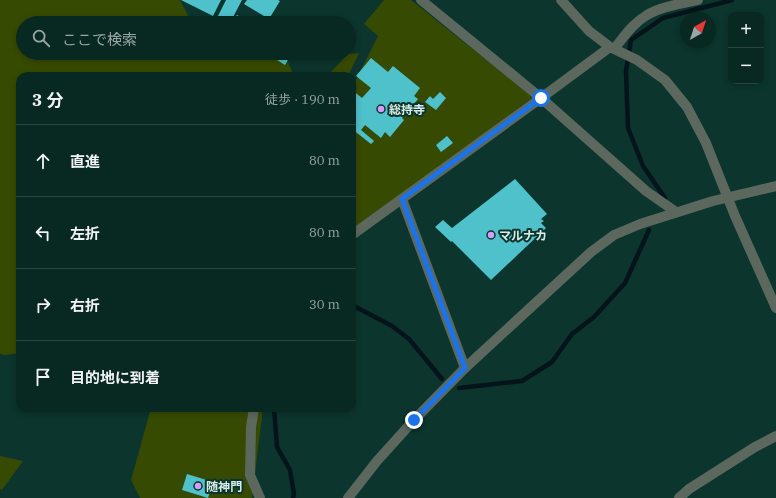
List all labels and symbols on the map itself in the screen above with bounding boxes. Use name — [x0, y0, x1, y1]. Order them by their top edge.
north arrow — [680, 12, 716, 48]
route start — [532, 89, 550, 107]
place label: 総持寺 — [389, 102, 425, 117]
marker: 総持寺 — [376, 104, 386, 114]
place label: マルナカ — [499, 228, 547, 243]
marker: マルナカ — [486, 230, 496, 240]
route end — [405, 411, 423, 429]
place label: 随神門 — [206, 479, 242, 494]
marker: 随神門 — [193, 481, 203, 491]

